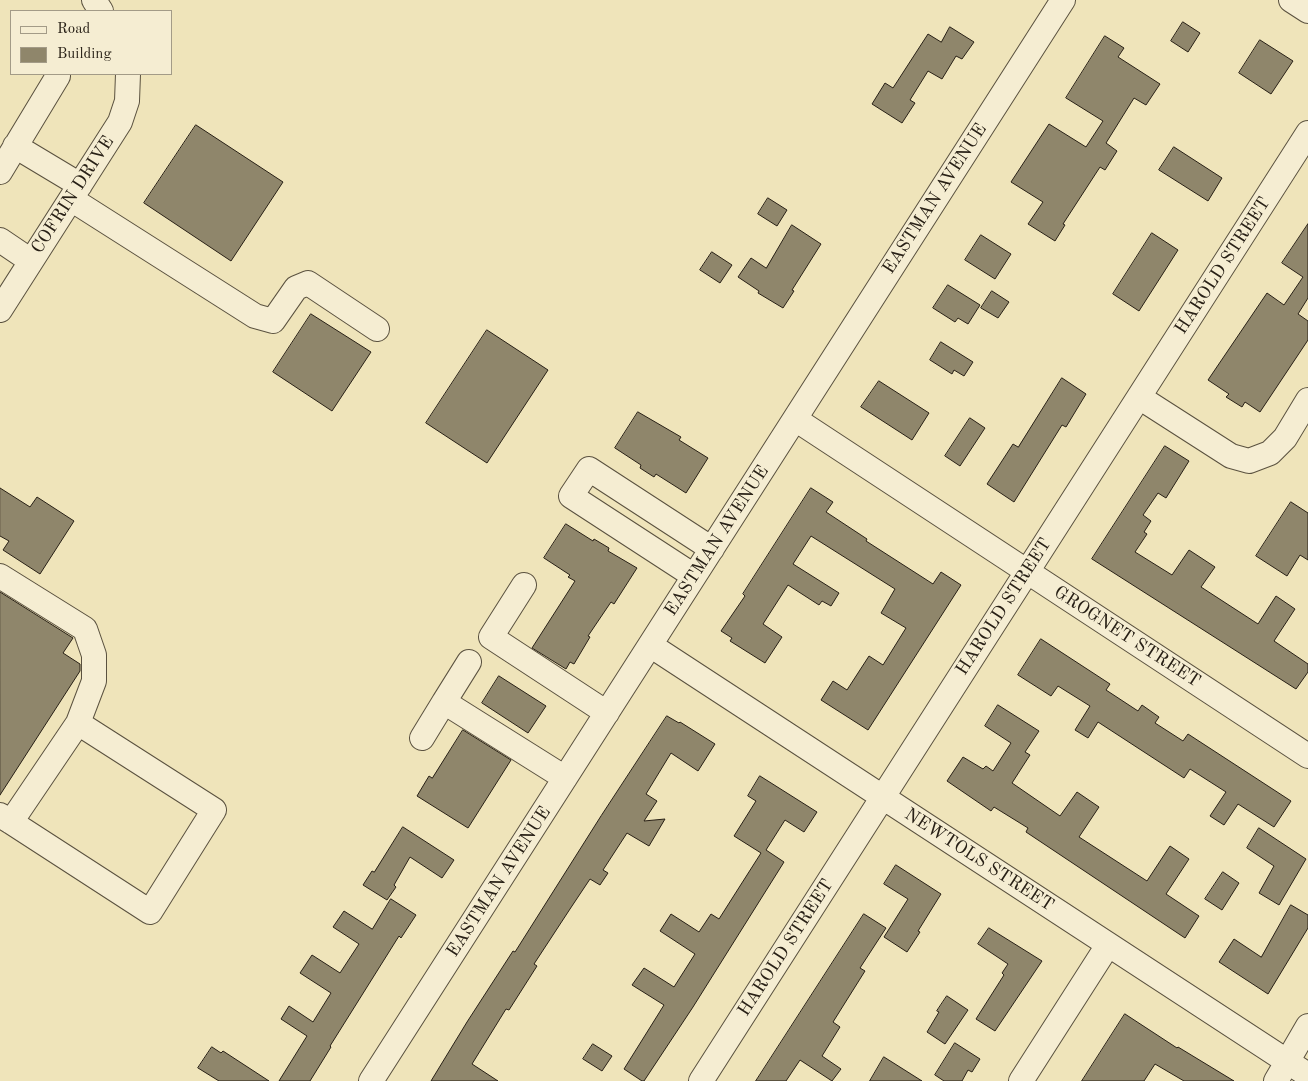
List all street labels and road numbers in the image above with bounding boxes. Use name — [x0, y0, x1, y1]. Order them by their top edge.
street label: EASTMAN AVENUE — [878, 120, 992, 278]
street label: COFRIN DRIVE — [27, 132, 119, 258]
street label: HAROLD STREET — [1171, 193, 1275, 339]
street label: EASTMAN AVENUE — [660, 462, 774, 620]
street label: HAROLD STREET — [952, 534, 1056, 680]
street label: GROGNET STREET — [1050, 582, 1204, 692]
street label: EASTMAN AVENUE — [442, 803, 556, 961]
street label: NEWTOLS STREET — [900, 804, 1058, 916]
street label: HAROLD STREET — [734, 875, 838, 1021]

